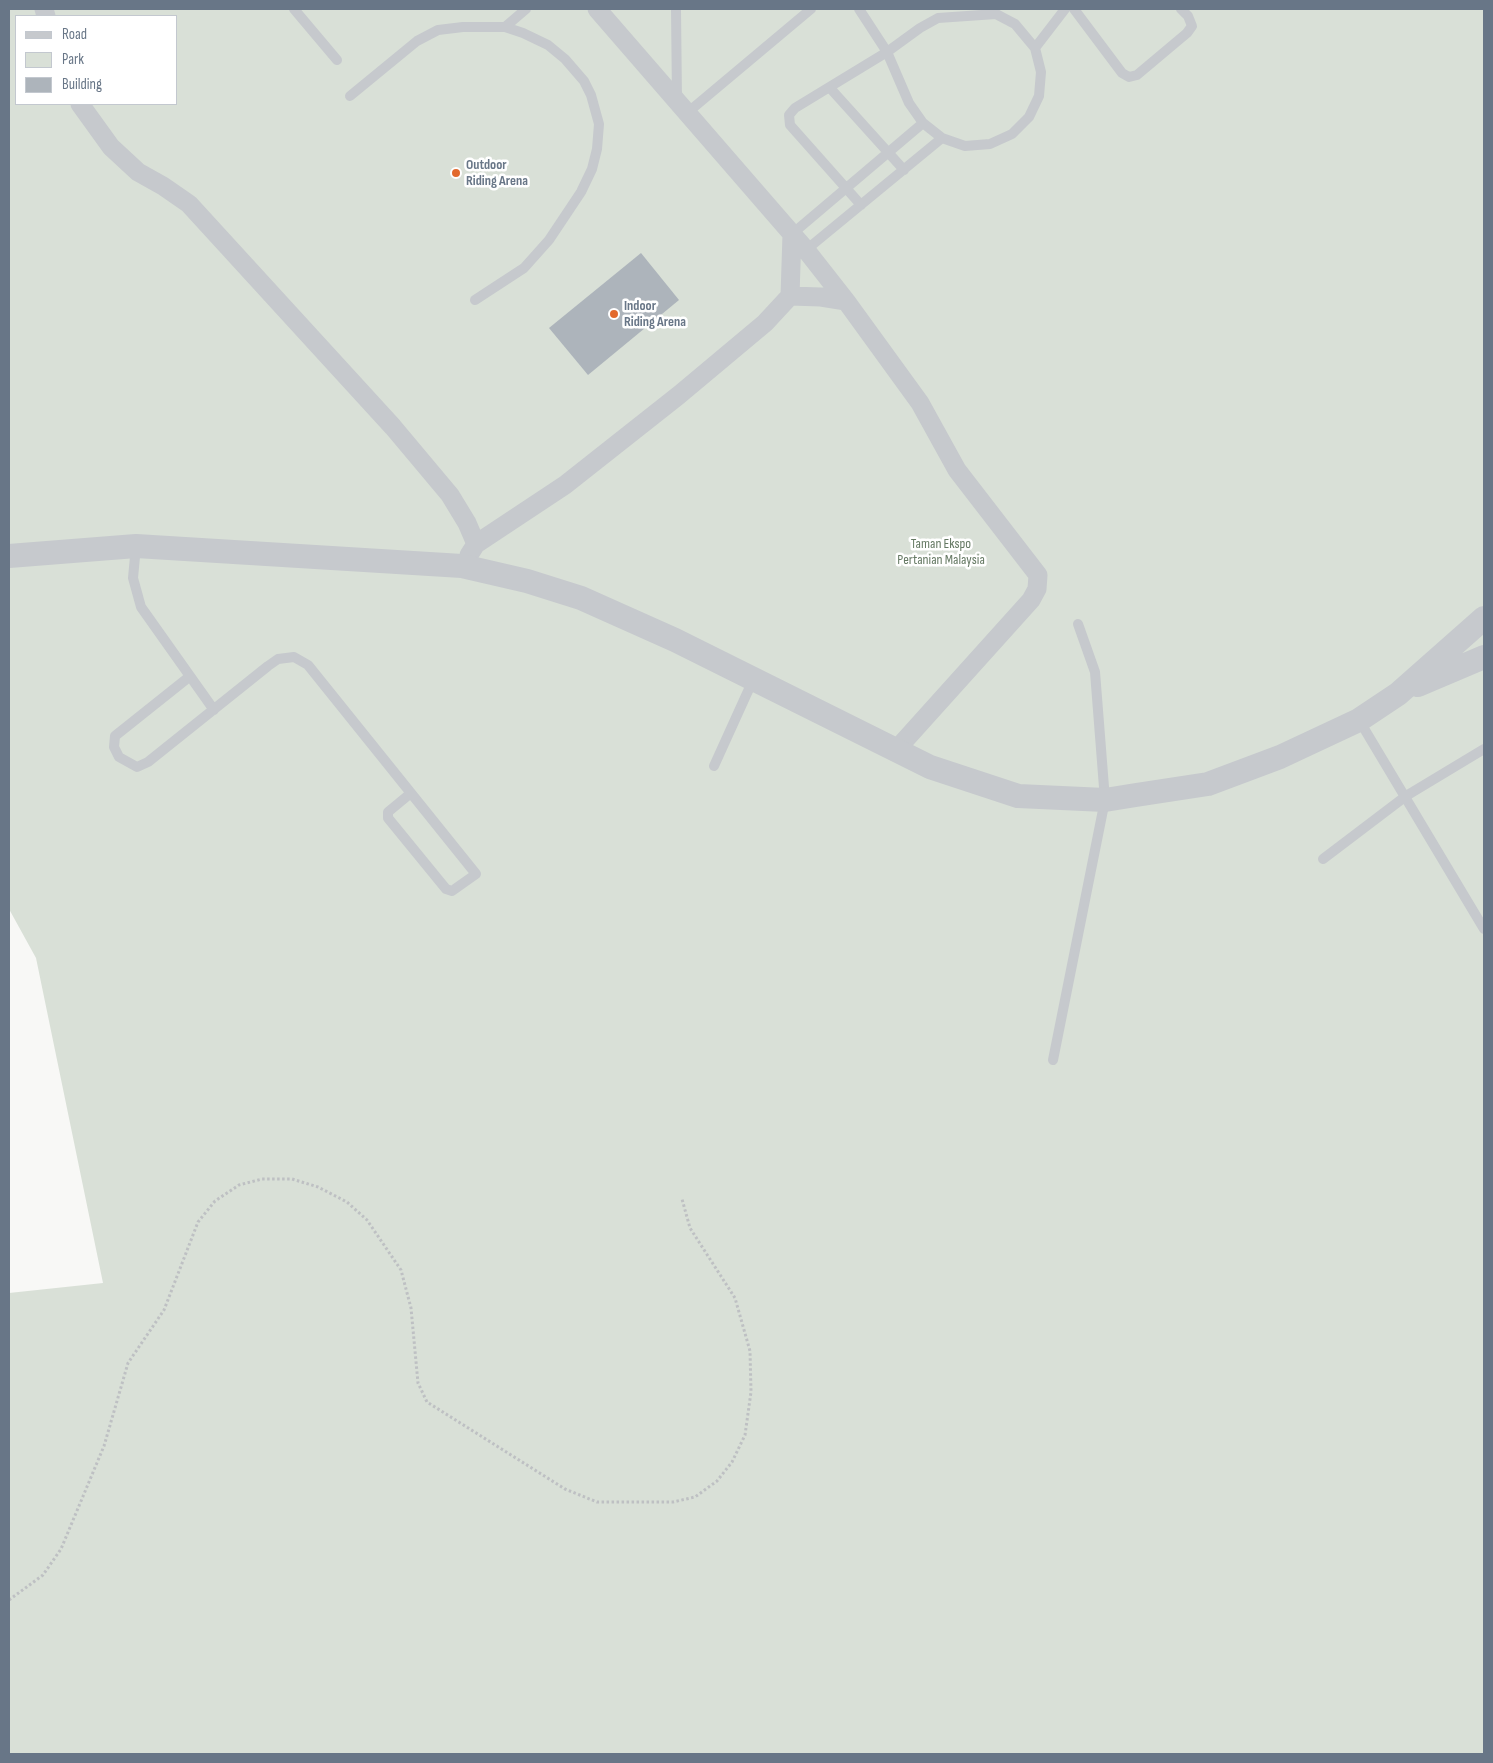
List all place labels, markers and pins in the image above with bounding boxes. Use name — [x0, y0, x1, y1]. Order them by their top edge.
place label: Outdoor Riding Arena — [466, 157, 528, 190]
marker: Outdoor Riding Arena — [450, 167, 462, 179]
place label: Indoor Riding Arena — [624, 298, 686, 331]
marker: Indoor Riding Arena — [608, 308, 620, 320]

